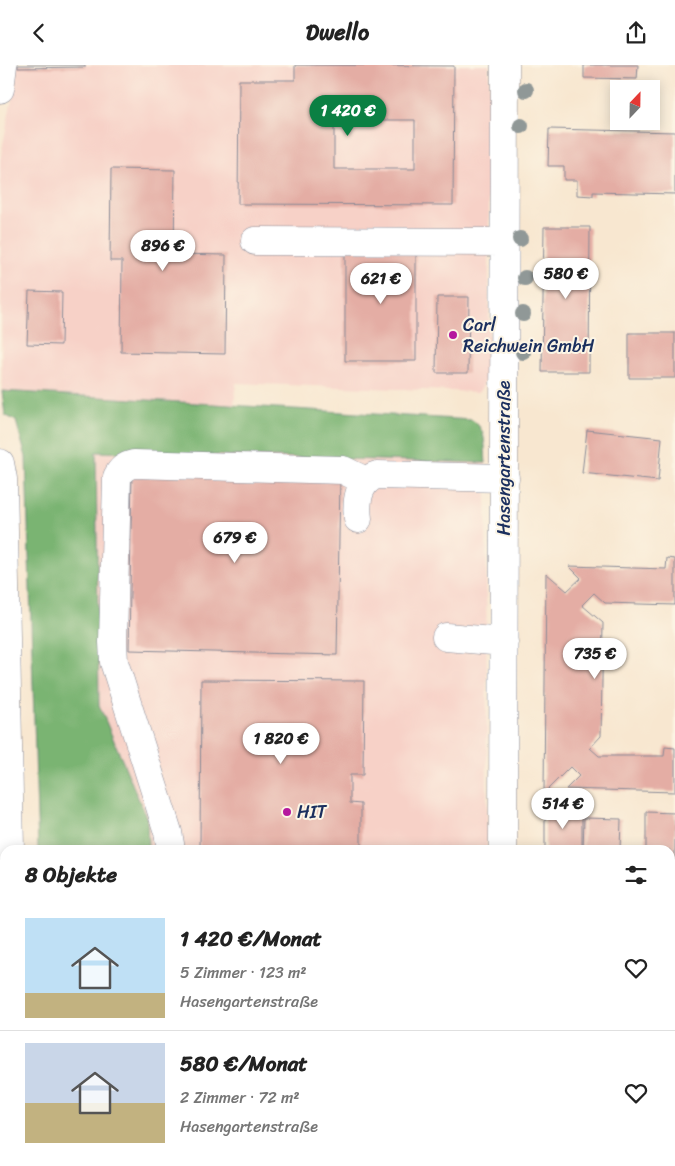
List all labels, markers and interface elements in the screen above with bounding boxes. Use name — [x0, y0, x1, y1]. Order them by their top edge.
text: Dwello — [306, 13, 369, 52]
icon: back — [25, 19, 53, 47]
icon: share — [622, 19, 650, 47]
north arrow — [610, 80, 660, 130]
map controls — [610, 80, 660, 130]
pin: 1 420 € — [302, 95, 394, 137]
text: 1 420 € — [320, 96, 376, 125]
pin: 896 € — [128, 229, 198, 272]
text: 896 € — [141, 231, 185, 260]
pin: 580 € — [531, 257, 601, 300]
text: 580 € — [544, 259, 588, 288]
pin: 621 € — [346, 263, 416, 305]
text: 621 € — [361, 264, 401, 293]
place label: Carl Reichwein GmbH — [463, 309, 595, 362]
marker: Carl Reichwein GmbH — [447, 329, 459, 341]
street label: Hasengartenstraße — [488, 380, 520, 536]
pin: 679 € — [200, 521, 270, 564]
text: 679 € — [214, 523, 256, 552]
pin: 735 € — [560, 637, 630, 680]
text: 735 € — [574, 639, 616, 668]
pin: 1 820 € — [235, 723, 327, 765]
text: 1 820 € — [254, 724, 308, 753]
pin: 514 € — [528, 787, 598, 830]
text: 514 € — [542, 789, 584, 818]
place label: HIT — [297, 796, 328, 828]
marker: HIT — [281, 806, 293, 818]
text: 8 Objekte — [25, 856, 117, 894]
icon: filters — [622, 861, 650, 889]
text: 1 420 €/Monat — [180, 920, 322, 958]
icon: home — [65, 938, 125, 998]
icon: heart — [622, 954, 650, 982]
text: 5 Zimmer · 123 m² — [180, 958, 307, 987]
text: Hasengartenstraße — [180, 987, 318, 1016]
text: 580 €/Monat — [180, 1045, 307, 1083]
icon: home — [65, 1063, 125, 1123]
icon: heart — [622, 1079, 650, 1107]
text: 2 Zimmer · 72 m² — [180, 1083, 300, 1112]
text: Hasengartenstraße — [180, 1112, 318, 1141]

